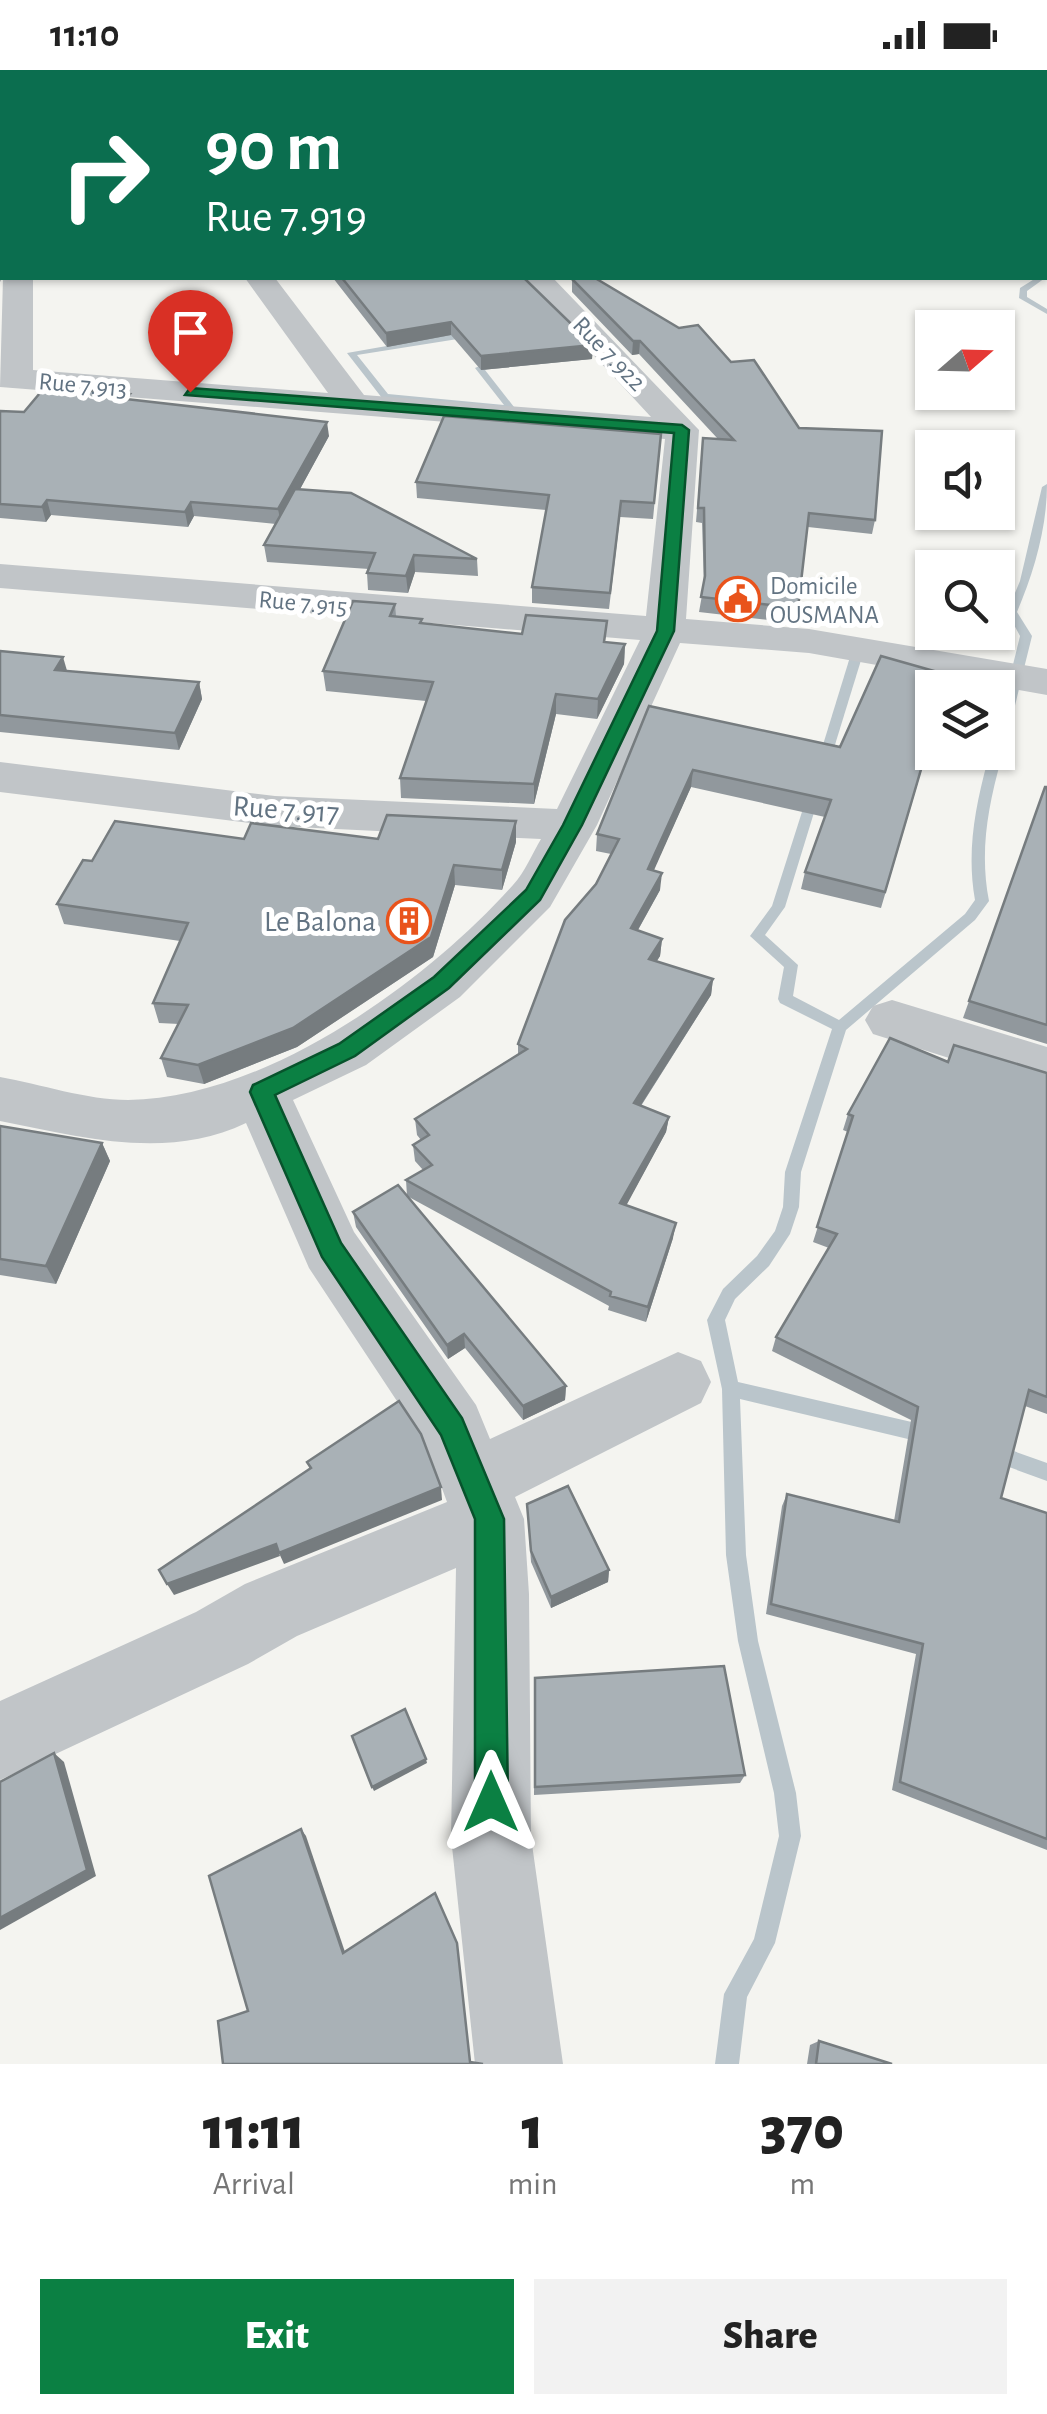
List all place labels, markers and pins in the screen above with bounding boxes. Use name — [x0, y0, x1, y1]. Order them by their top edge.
pin — [148, 290, 233, 393]
place label: Domicile OUSMANA — [770, 574, 879, 628]
public building icon: Domicile OUSMANA — [715, 576, 761, 622]
building icon: Le Balona — [386, 898, 432, 944]
place label: Le Balona — [264, 907, 376, 937]

